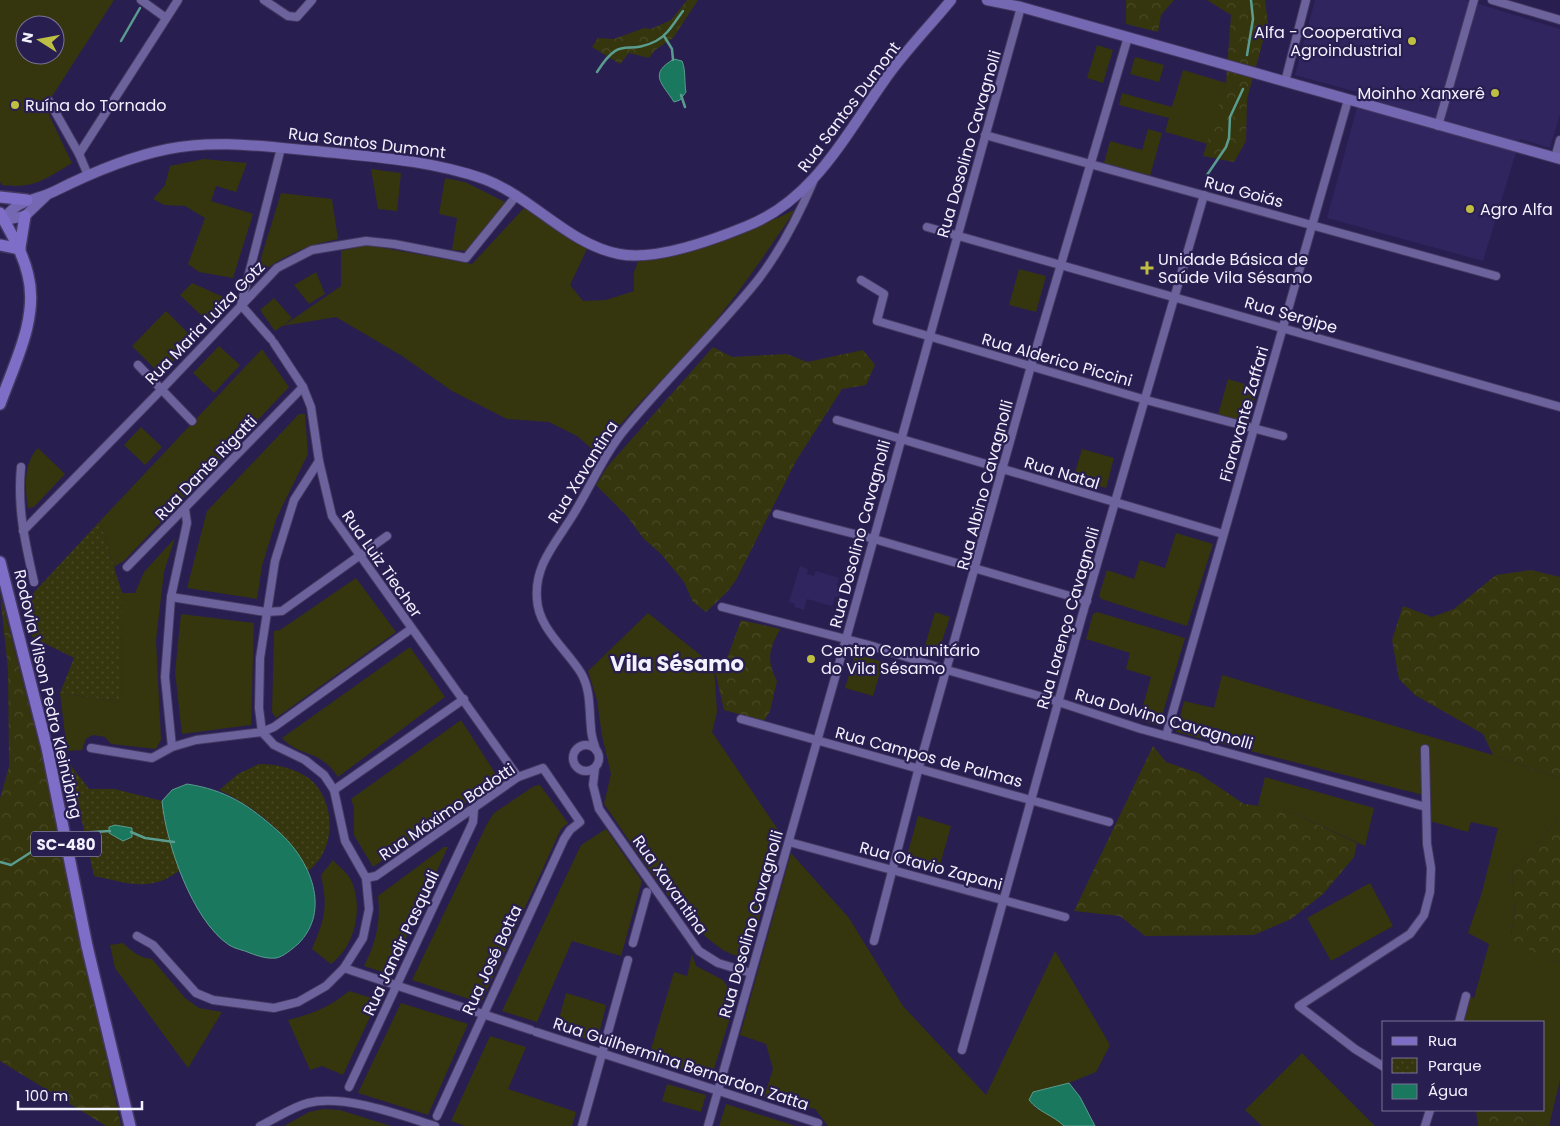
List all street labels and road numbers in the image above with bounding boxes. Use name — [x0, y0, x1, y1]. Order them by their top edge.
street label: Rua Santos Dumont — [792, 37, 906, 177]
street label: Rua Dosolino Cavagnolli — [931, 48, 1007, 240]
street label: Rua Santos Dumont — [287, 122, 447, 164]
street label: Rua Goiás — [1202, 170, 1286, 214]
street label: Rua Maria Luiza Gotz — [140, 256, 270, 390]
street label: Rua Sergipe — [1242, 291, 1340, 339]
street label: Rua Alderico Piccini — [979, 328, 1135, 392]
street label: Fioravante Zaffari — [1214, 344, 1274, 484]
street label: Rua Albino Cavagnolli — [951, 397, 1019, 573]
street label: Rua Dante Rigatti — [150, 410, 262, 526]
street label: Rua Xavantina — [542, 416, 624, 528]
street label: Rua Dosolino Cavagnolli — [824, 437, 896, 631]
street label: Rua Natal — [1021, 451, 1103, 495]
street label: Rua Luiz Tiecher — [336, 506, 428, 622]
street label: Rua Lorenço Cavagnolli — [1031, 524, 1105, 712]
street label: Rodovia Vilson Pedro Kleinübing — [8, 567, 88, 821]
street label: Rua Dolvino Cavagnolli — [1072, 683, 1256, 755]
street label: Rua Campos de Palmas — [833, 721, 1025, 793]
street label: Rua Máximo Badotti — [374, 758, 520, 866]
street label: Rua Dosolino Cavagnolli — [713, 828, 789, 1020]
street label: Rua Xavantina — [627, 831, 713, 939]
road number: SC-480 — [31, 832, 101, 856]
street label: Rua Otavio Zapani — [857, 836, 1005, 896]
street label: Rua Jandir Pasquali — [357, 867, 445, 1019]
street label: Rua José Botta — [456, 901, 528, 1019]
street label: Rua Guilhermina Bernardon Zatta — [550, 1012, 812, 1116]

